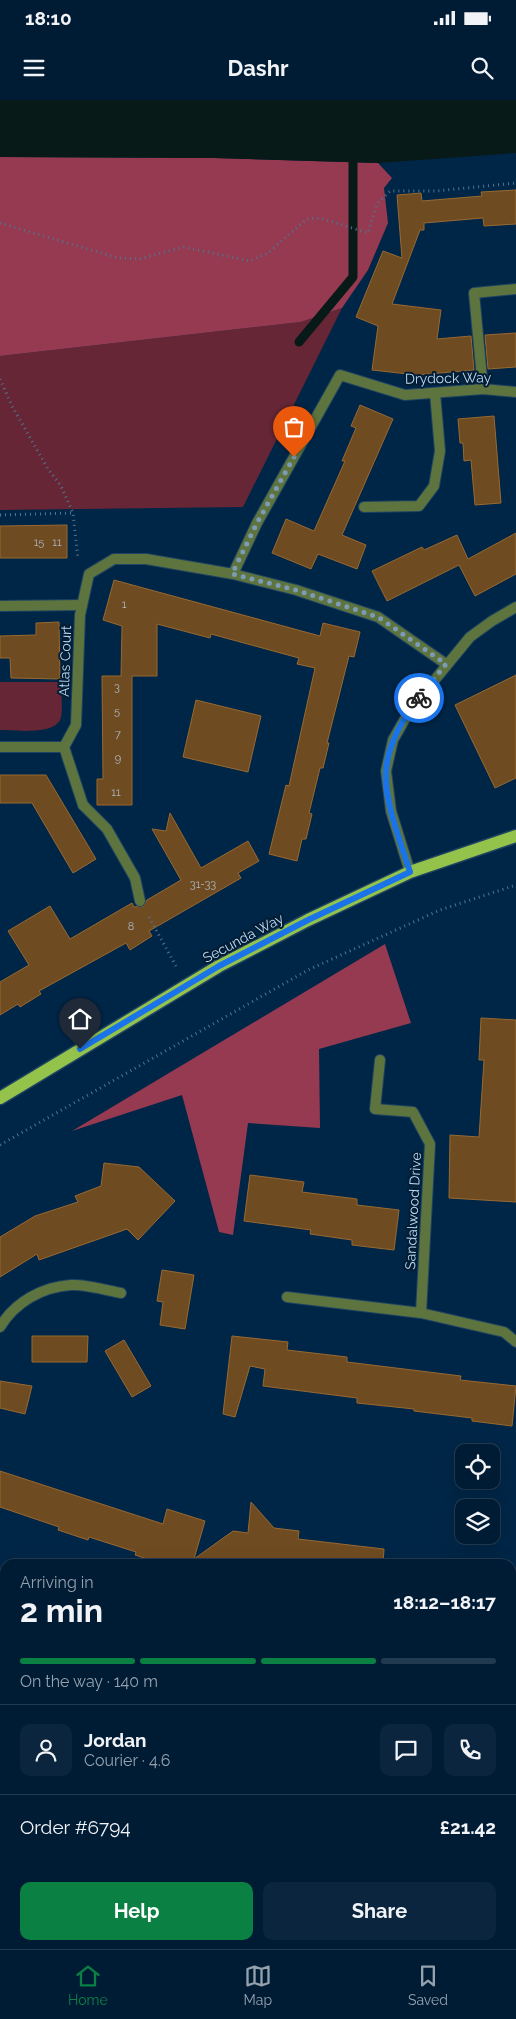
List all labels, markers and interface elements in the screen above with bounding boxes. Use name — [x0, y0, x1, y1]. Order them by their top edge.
text: 18:10 — [25, 7, 72, 29]
icon: menu — [20, 54, 48, 82]
icon: search — [468, 54, 496, 82]
text: Dashr — [228, 55, 288, 81]
street label: Drydock Way — [405, 369, 492, 387]
pin — [273, 406, 315, 457]
icon: bag — [280, 413, 308, 441]
house number: 15 — [34, 536, 44, 549]
house number: 11 — [52, 536, 62, 549]
house number: 1 — [122, 598, 127, 611]
street label: Atlas Court — [56, 625, 74, 697]
courier — [394, 673, 444, 723]
house number: 3 — [114, 681, 120, 694]
icon: bike — [405, 684, 433, 712]
house number: 5 — [114, 705, 120, 718]
house number: 7 — [115, 728, 121, 741]
house number: 9 — [115, 752, 121, 765]
house number: 11 — [111, 786, 121, 799]
house number: 31-33 — [190, 878, 216, 891]
street label: Secunda Way — [200, 910, 287, 966]
house number: 8 — [128, 920, 134, 933]
pin — [59, 998, 101, 1049]
icon: home — [66, 1005, 94, 1033]
street label: Sandalwood Drive — [402, 1152, 424, 1270]
map controls — [455, 1444, 500, 1544]
button: locate — [455, 1444, 500, 1489]
button: layers — [455, 1499, 500, 1544]
text: Arriving in — [20, 1573, 94, 1592]
text: 18:12–18:17 — [393, 1591, 496, 1613]
text: 2 min — [20, 1592, 103, 1629]
text: On the way · 140 m — [20, 1672, 158, 1691]
button: person — [20, 1724, 72, 1776]
button: chat — [380, 1724, 432, 1776]
button: phone — [444, 1724, 496, 1776]
text: Jordan — [84, 1729, 147, 1751]
text: Courier · 4.6 — [84, 1751, 170, 1770]
text: Order #6794 — [20, 1816, 131, 1838]
text: £21.42 — [440, 1816, 496, 1838]
button: Help — [20, 1882, 253, 1940]
button: Share — [263, 1882, 496, 1940]
tab: Home — [68, 1962, 108, 2008]
tab: Map — [244, 1962, 272, 2008]
tab: Saved — [408, 1962, 448, 2008]

